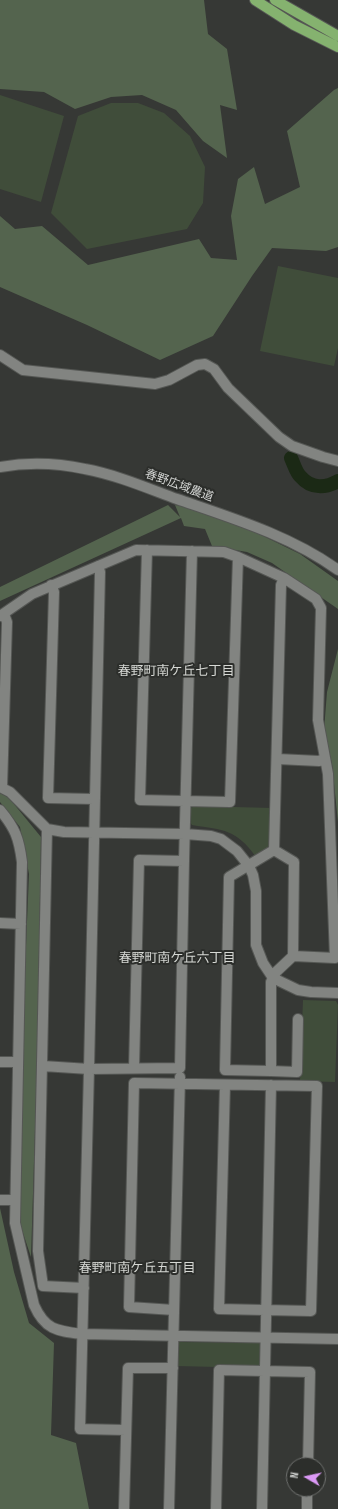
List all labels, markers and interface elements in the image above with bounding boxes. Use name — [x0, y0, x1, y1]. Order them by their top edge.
street label: 春野広域農道 — [143, 467, 215, 505]
district label: 春野町南ケ丘七丁目 — [118, 664, 234, 680]
district label: 春野町南ケ丘六丁目 — [119, 951, 235, 967]
district label: 春野町南ケ丘五丁目 — [79, 1261, 195, 1277]
north arrow — [286, 1457, 326, 1497]
text: N — [288, 1471, 302, 1479]

